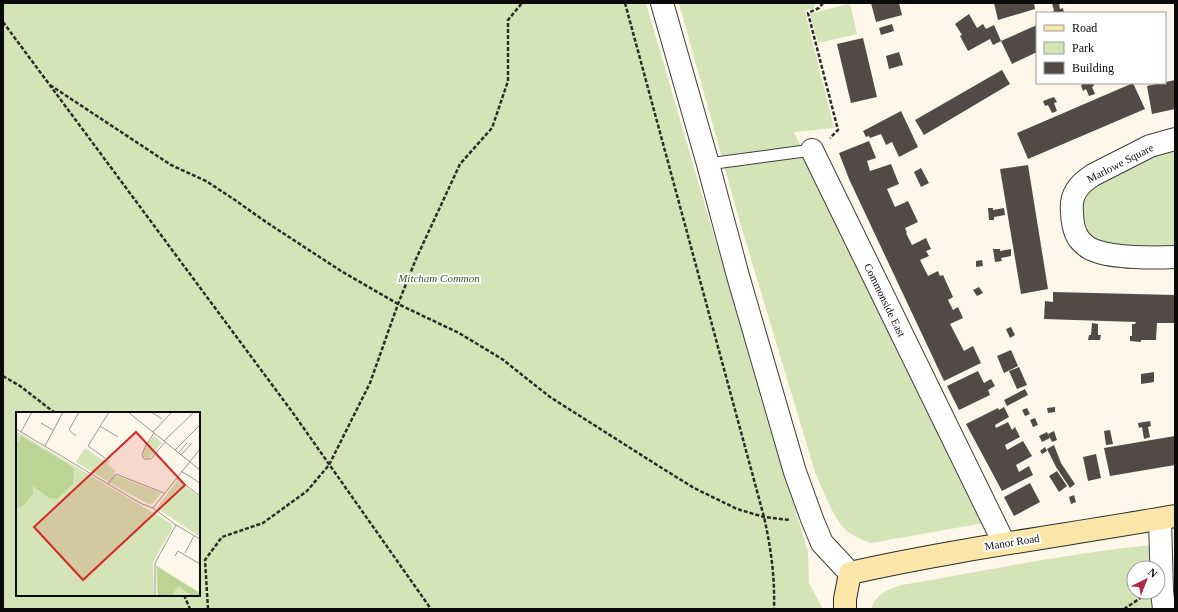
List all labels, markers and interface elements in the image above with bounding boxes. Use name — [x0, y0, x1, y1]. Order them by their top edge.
legend — [1036, 12, 1166, 84]
text: Road — [1072, 21, 1097, 35]
text: Park — [1072, 41, 1094, 55]
text: Building — [1072, 61, 1114, 75]
street label: Marlowe Square — [1085, 141, 1155, 185]
street label: Commonside East — [862, 261, 908, 339]
park label: Mitcham Common — [397, 272, 480, 284]
inset map — [16, 412, 200, 596]
street label: Manor Road — [984, 532, 1041, 552]
north arrow — [1126, 560, 1166, 600]
text: N — [1146, 566, 1160, 580]

